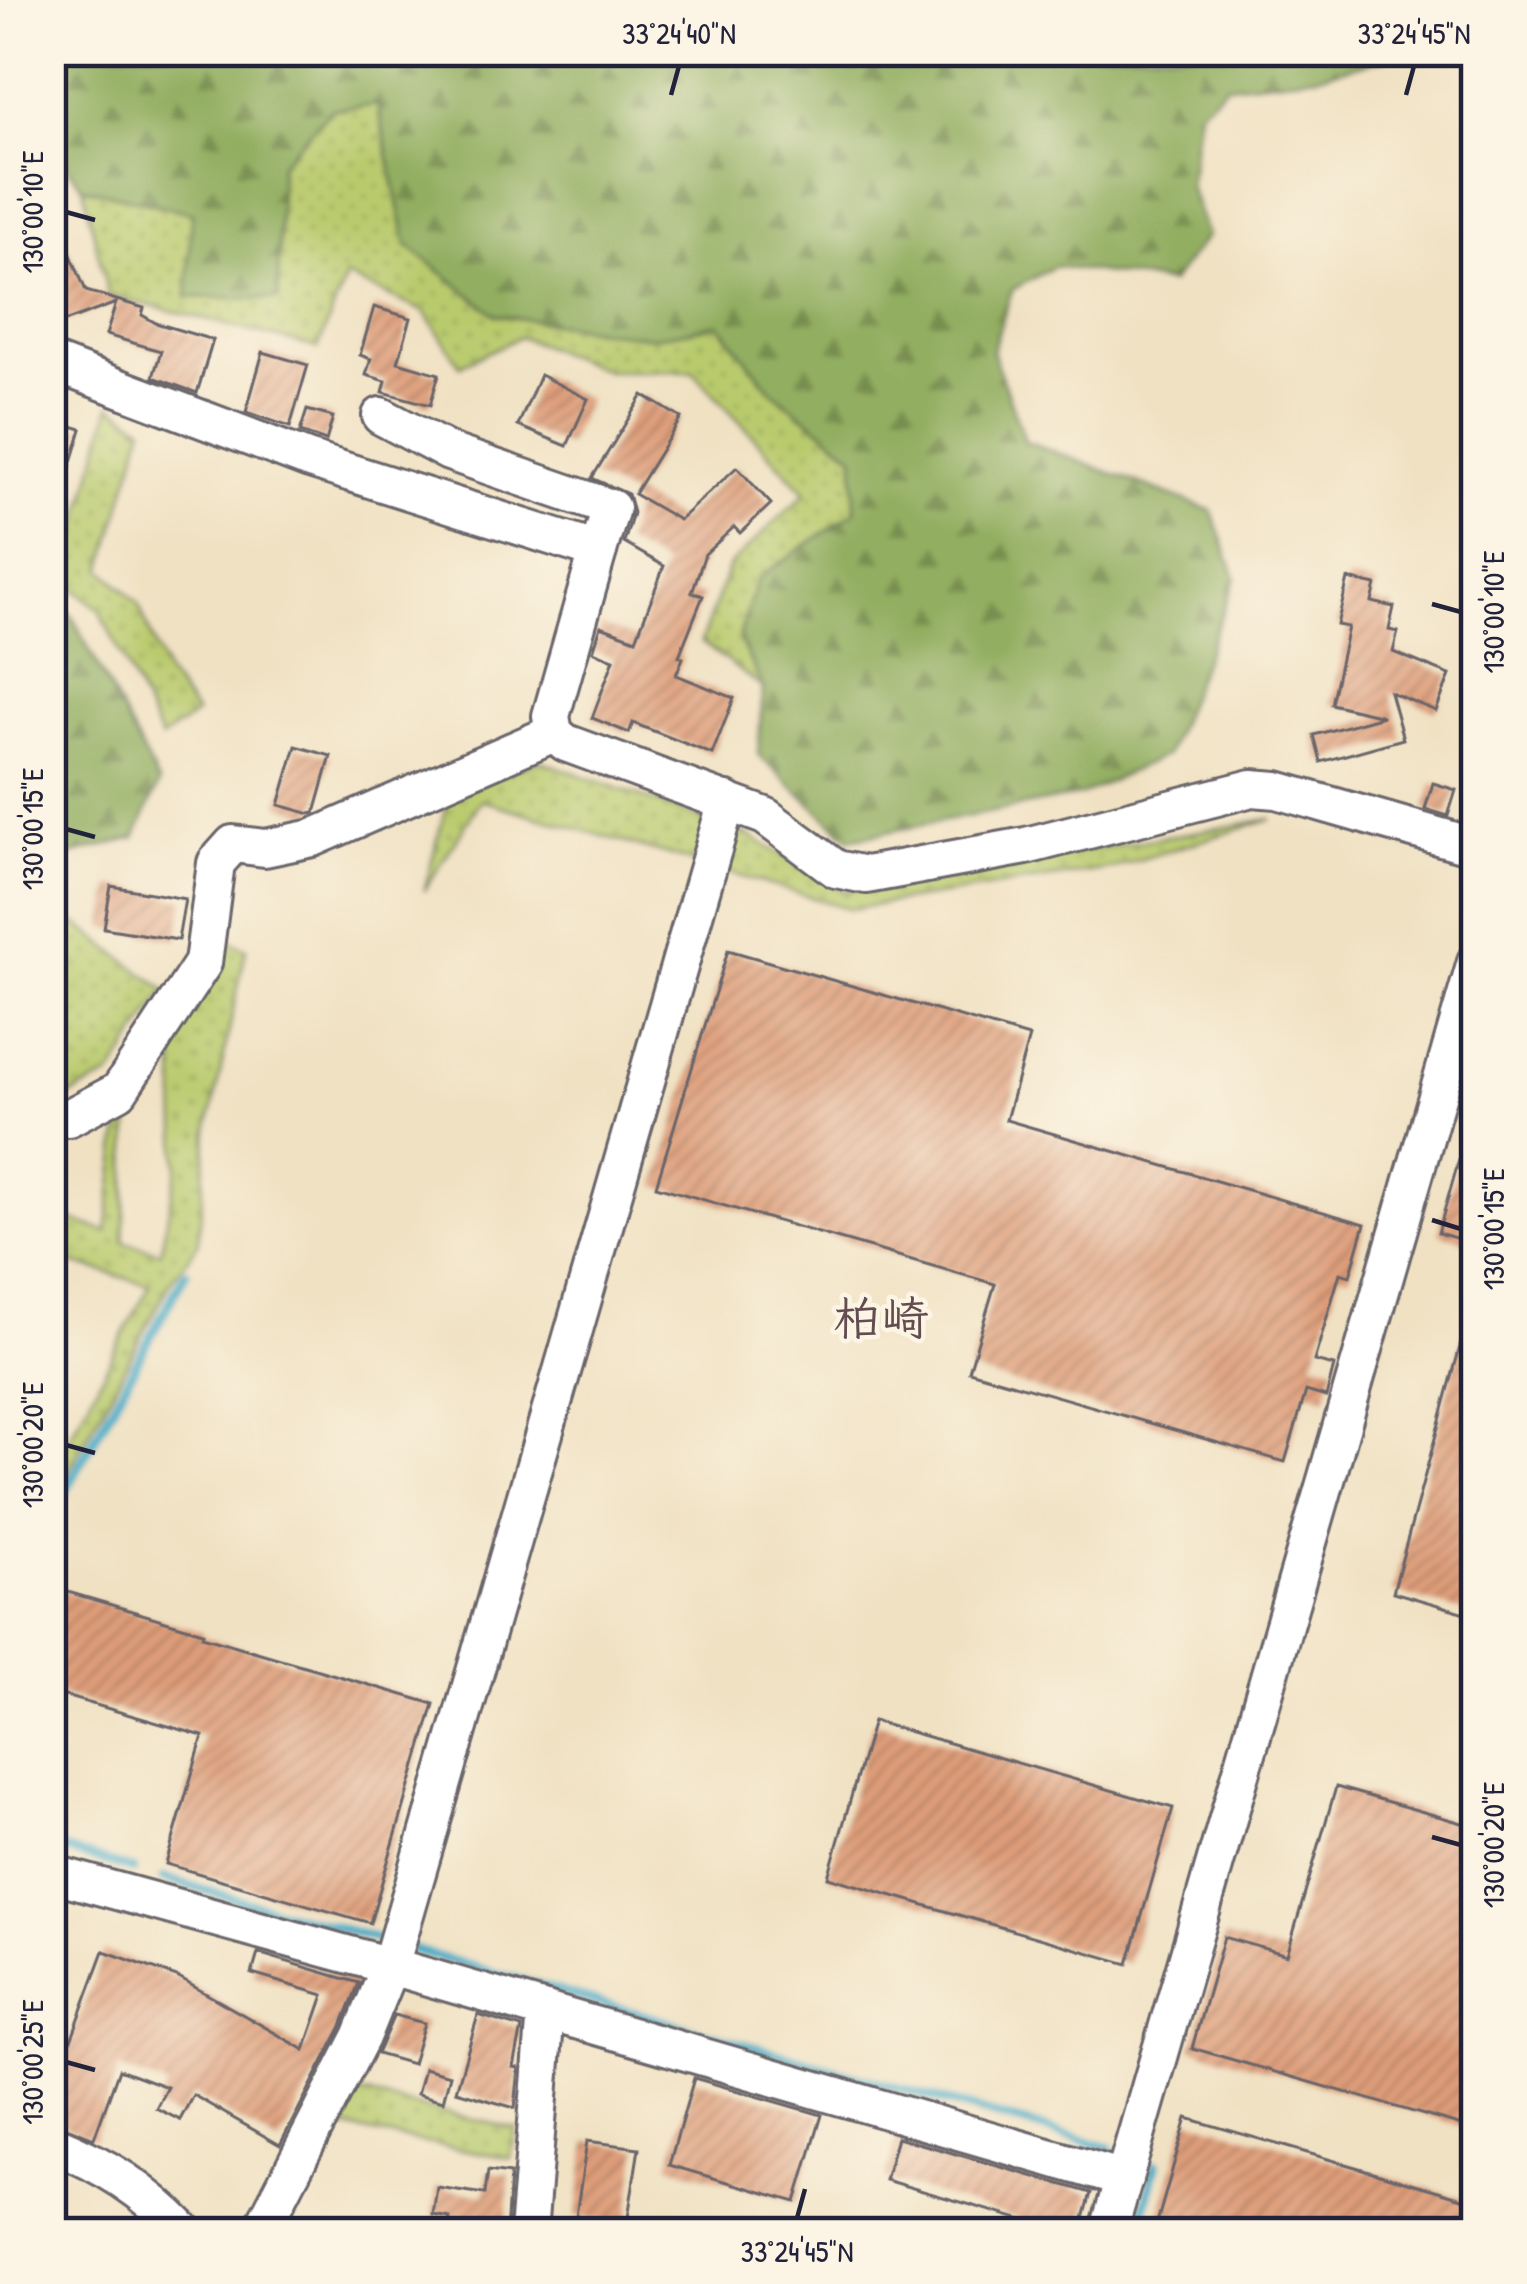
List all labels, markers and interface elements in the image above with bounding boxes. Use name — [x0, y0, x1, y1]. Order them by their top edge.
text: 33°24'40"N — [622, 13, 736, 53]
text: 33°24'45"N — [1357, 13, 1471, 53]
text: 130°00'10"E — [12, 150, 52, 274]
text: 130°00'10"E — [1473, 550, 1513, 674]
text: 130°00'15"E — [12, 768, 52, 890]
text: 130°00'15"E — [1473, 1168, 1513, 1290]
district label: 柏崎 — [833, 1285, 929, 1350]
text: 130°00'20"E — [12, 1382, 52, 1508]
text: 130°00'20"E — [1473, 1782, 1513, 1908]
text: 130°00'25"E — [12, 1999, 52, 2125]
text: 33°24'45"N — [740, 2231, 854, 2271]

